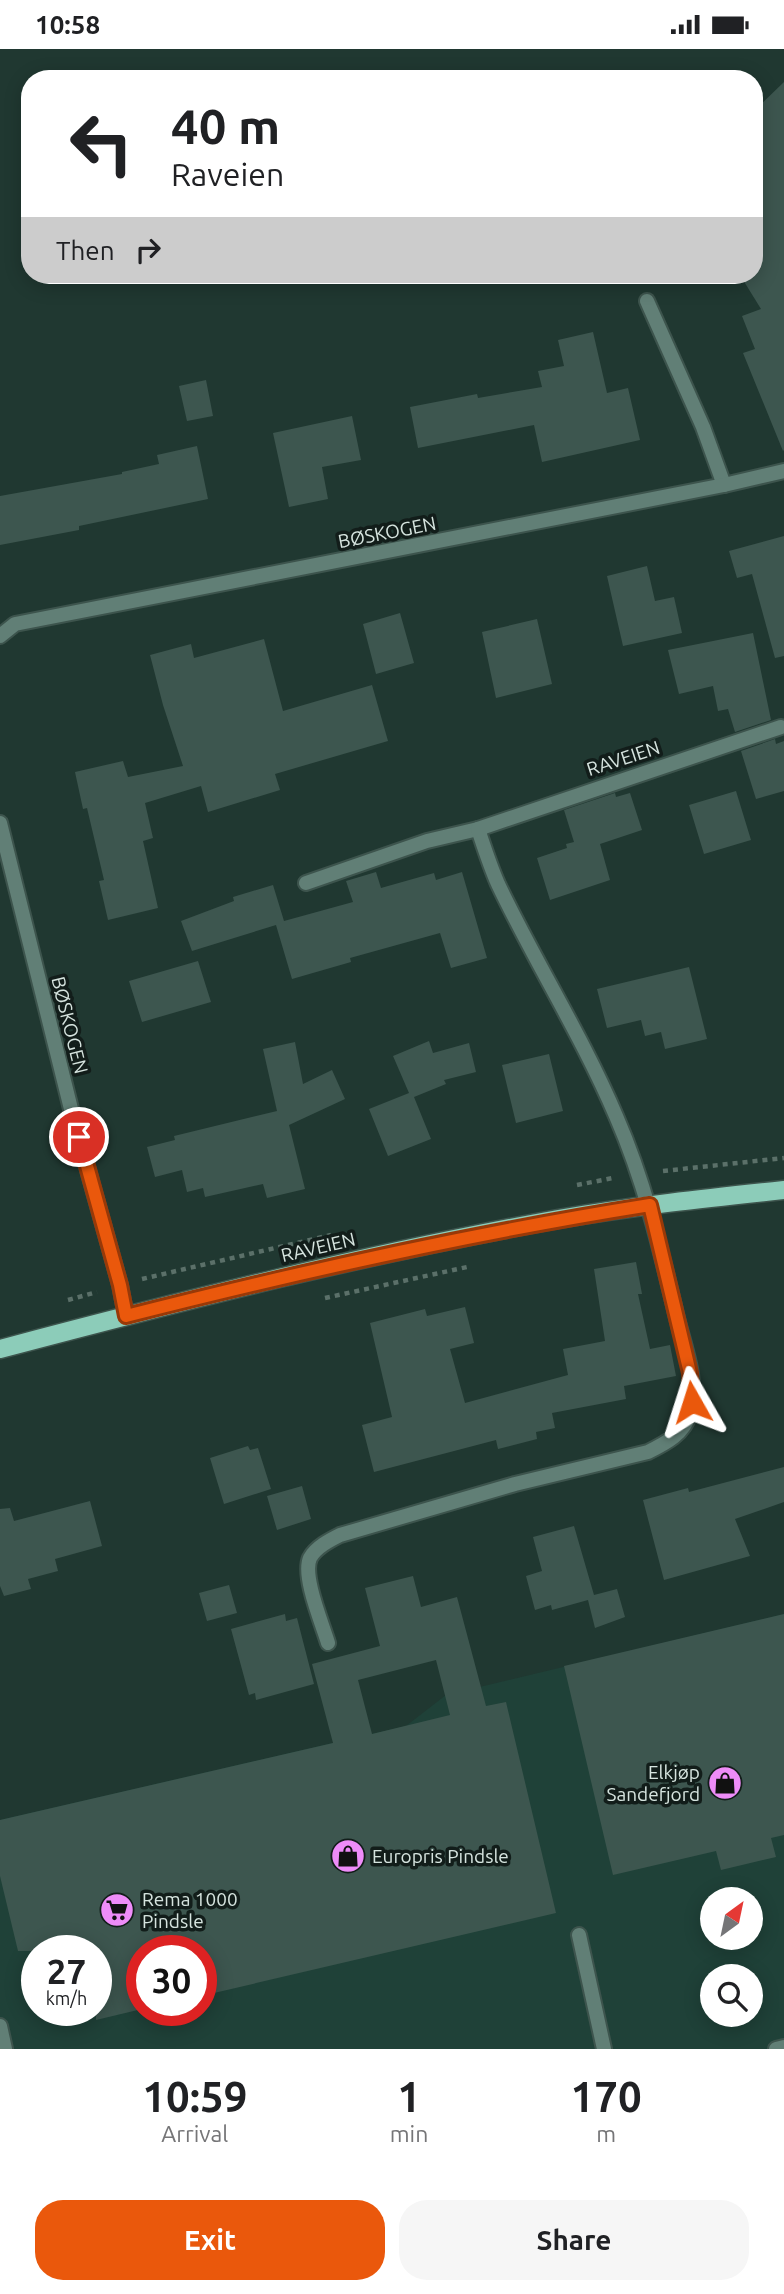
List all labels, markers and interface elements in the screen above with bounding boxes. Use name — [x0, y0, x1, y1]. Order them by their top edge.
text: 10:58 — [35, 10, 100, 39]
icon: left — [56, 98, 147, 189]
text: 40 m — [171, 98, 280, 153]
text: Raveien — [171, 156, 284, 192]
icon: right — [129, 231, 167, 269]
text: Then — [56, 236, 115, 265]
street label: BØSKOGEN — [336, 512, 438, 552]
street label: RAVEIEN — [584, 736, 662, 780]
street label: BØSKOGEN — [47, 974, 93, 1076]
pin — [49, 1107, 109, 1167]
icon: arrive — [60, 1118, 98, 1156]
street label: RAVEIEN — [279, 1228, 357, 1266]
position arrow — [655, 1365, 729, 1439]
place label: Elkjøp Sandefjord — [607, 1761, 700, 1805]
shop icon: Elkjøp Sandefjord — [706, 1764, 744, 1802]
shop icon: Europris Pindsle — [329, 1837, 367, 1875]
place label: Europris Pindsle — [372, 1845, 509, 1867]
north arrow — [700, 1887, 763, 1949]
map controls — [700, 1887, 763, 2027]
place label: Rema 1000 Pindsle — [142, 1888, 238, 1932]
supermarket icon: Rema 1000 Pindsle — [98, 1891, 136, 1929]
speed limit sign: 30 — [126, 1935, 217, 2026]
text: 27 — [47, 1951, 86, 1991]
button: search — [700, 1964, 763, 2027]
text: km/h — [46, 1988, 87, 2008]
text: 10:59 — [142, 2073, 247, 2120]
text: 1 — [397, 2073, 421, 2120]
text: 170 — [571, 2073, 642, 2120]
text: Arrival — [161, 2121, 228, 2146]
text: min — [390, 2121, 428, 2146]
text: m — [596, 2121, 616, 2146]
button: Exit — [35, 2200, 385, 2280]
button: Share — [399, 2200, 749, 2280]

